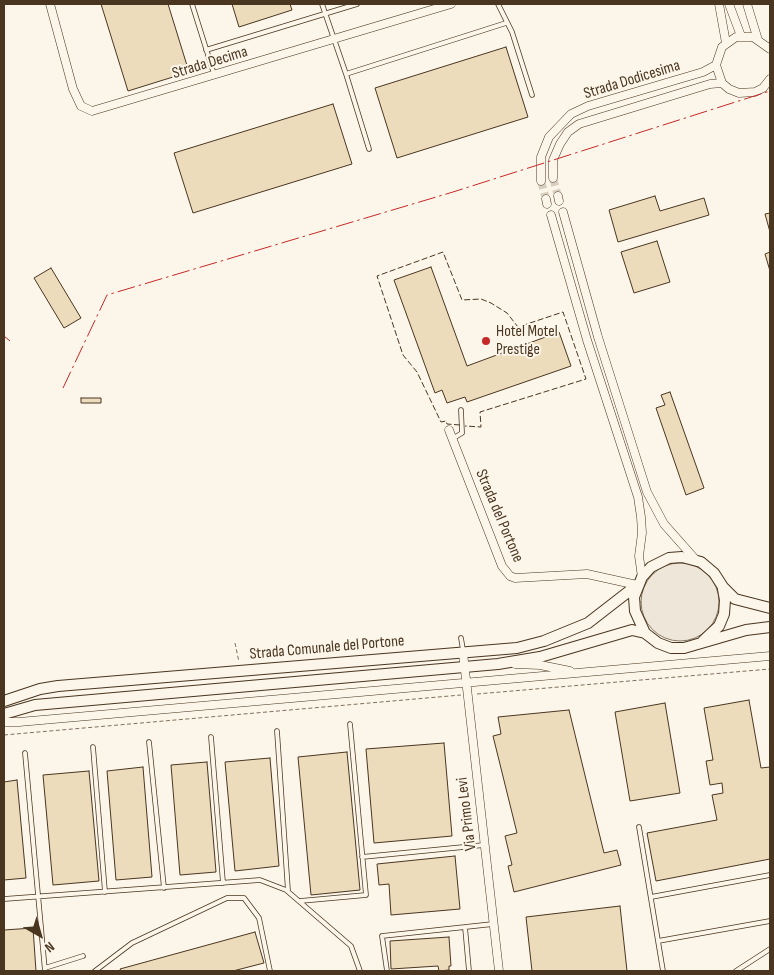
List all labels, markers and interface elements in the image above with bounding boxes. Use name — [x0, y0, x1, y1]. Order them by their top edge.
street label: Strada Decima — [170, 42, 250, 84]
street label: Strada Dodicesima — [582, 56, 682, 104]
place label: Hotel Motel Prestige — [496, 322, 558, 360]
marker: Hotel Motel Prestige — [480, 335, 492, 347]
street label: Strada del Portone — [471, 467, 527, 565]
street label: Strada Comunale del Portone — [249, 632, 405, 664]
street label: Via Primo Levi — [453, 776, 481, 852]
north arrow — [15, 910, 65, 960]
text: N — [41, 938, 58, 956]

